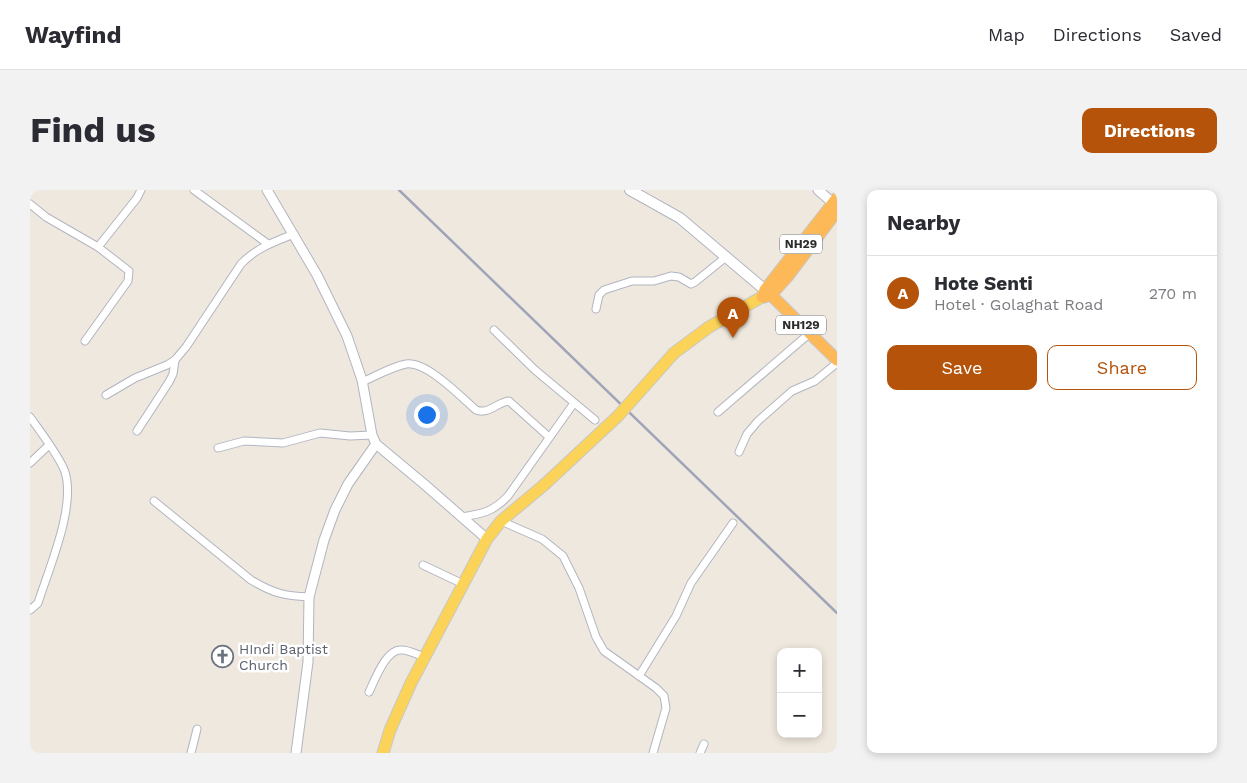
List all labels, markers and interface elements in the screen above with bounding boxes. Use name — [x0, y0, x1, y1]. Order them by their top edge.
text: Wayfind — [25, 21, 121, 49]
text: Map — [988, 24, 1025, 45]
text: Directions — [1053, 24, 1142, 45]
text: Saved — [1170, 24, 1222, 45]
button: Directions — [1082, 108, 1217, 153]
text: Find us — [30, 109, 156, 151]
text: Nearby — [887, 210, 960, 235]
road number: NH29 — [780, 234, 822, 254]
text: Hote Senti — [934, 272, 1033, 295]
text: A — [898, 284, 908, 303]
text: 270 m — [1149, 284, 1197, 303]
text: Hotel · Golaghat Road — [934, 295, 1103, 314]
pin: A — [717, 297, 749, 338]
road number: NH129 — [776, 316, 826, 334]
button: Save — [887, 345, 1037, 390]
button: Share — [1047, 345, 1197, 390]
your location — [414, 402, 440, 428]
place label: HIndi Baptist Church — [239, 641, 328, 673]
church icon: HIndi Baptist Church — [211, 645, 235, 669]
map controls — [777, 648, 822, 738]
button: + — [777, 648, 822, 693]
button: − — [777, 693, 822, 738]

